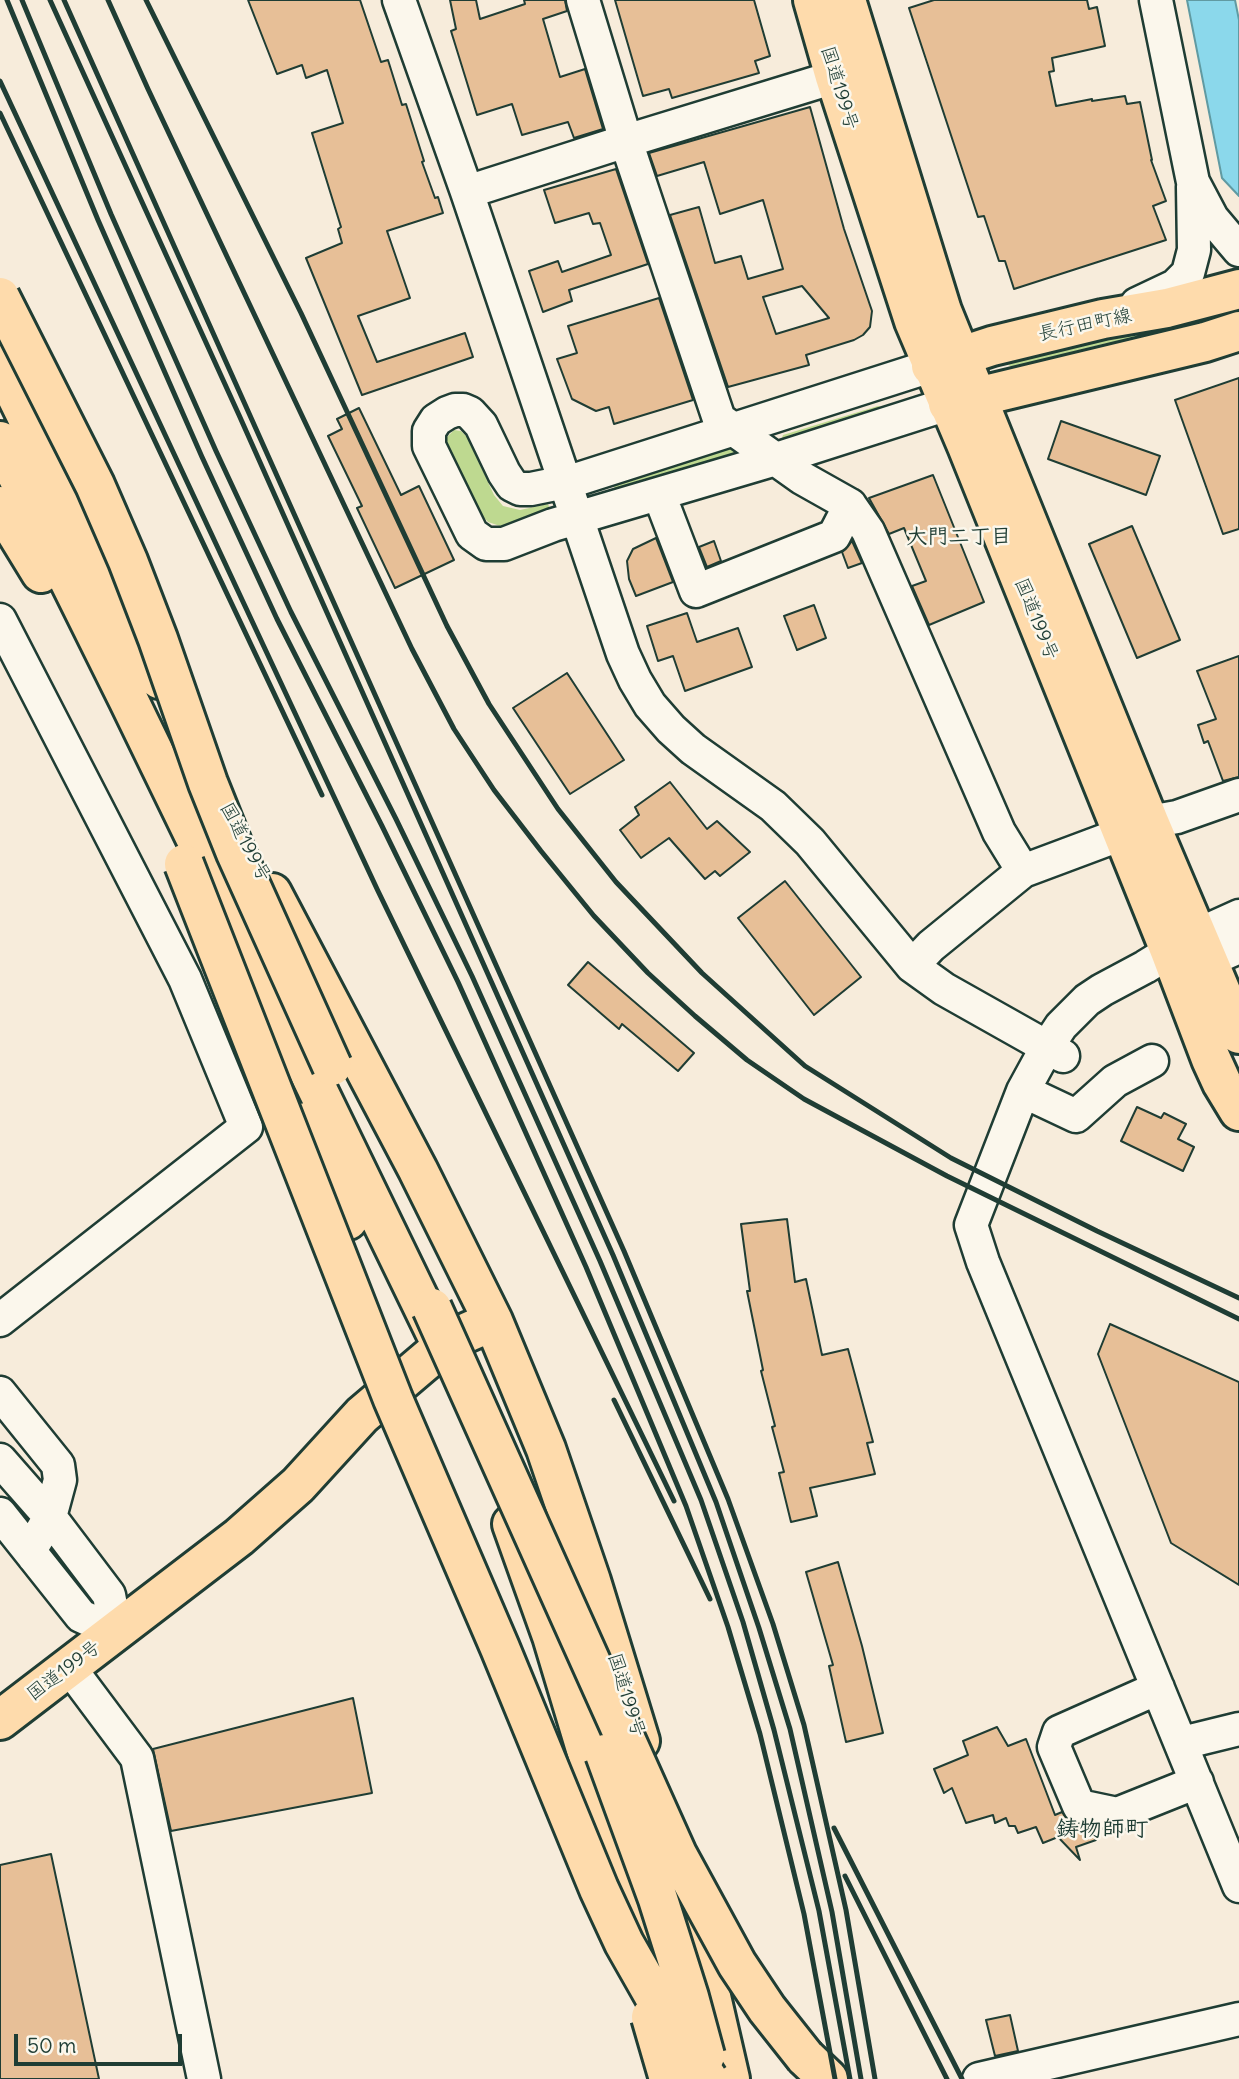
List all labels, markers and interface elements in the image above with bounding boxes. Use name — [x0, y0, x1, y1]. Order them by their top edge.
street label: 国道199号 — [815, 43, 863, 133]
street label: 長行田町線 — [1036, 304, 1134, 346]
district label: 大門二丁目 — [907, 524, 1011, 550]
street label: 国道199号 — [1009, 575, 1063, 663]
street label: 国道199号 — [215, 799, 275, 885]
street label: 国道199号 — [23, 1636, 105, 1706]
street label: 国道199号 — [602, 1650, 650, 1740]
district label: 鋳物師町 — [1056, 1815, 1148, 1843]
scale bar — [18, 2020, 186, 2064]
text: 50 m — [27, 2032, 76, 2059]

